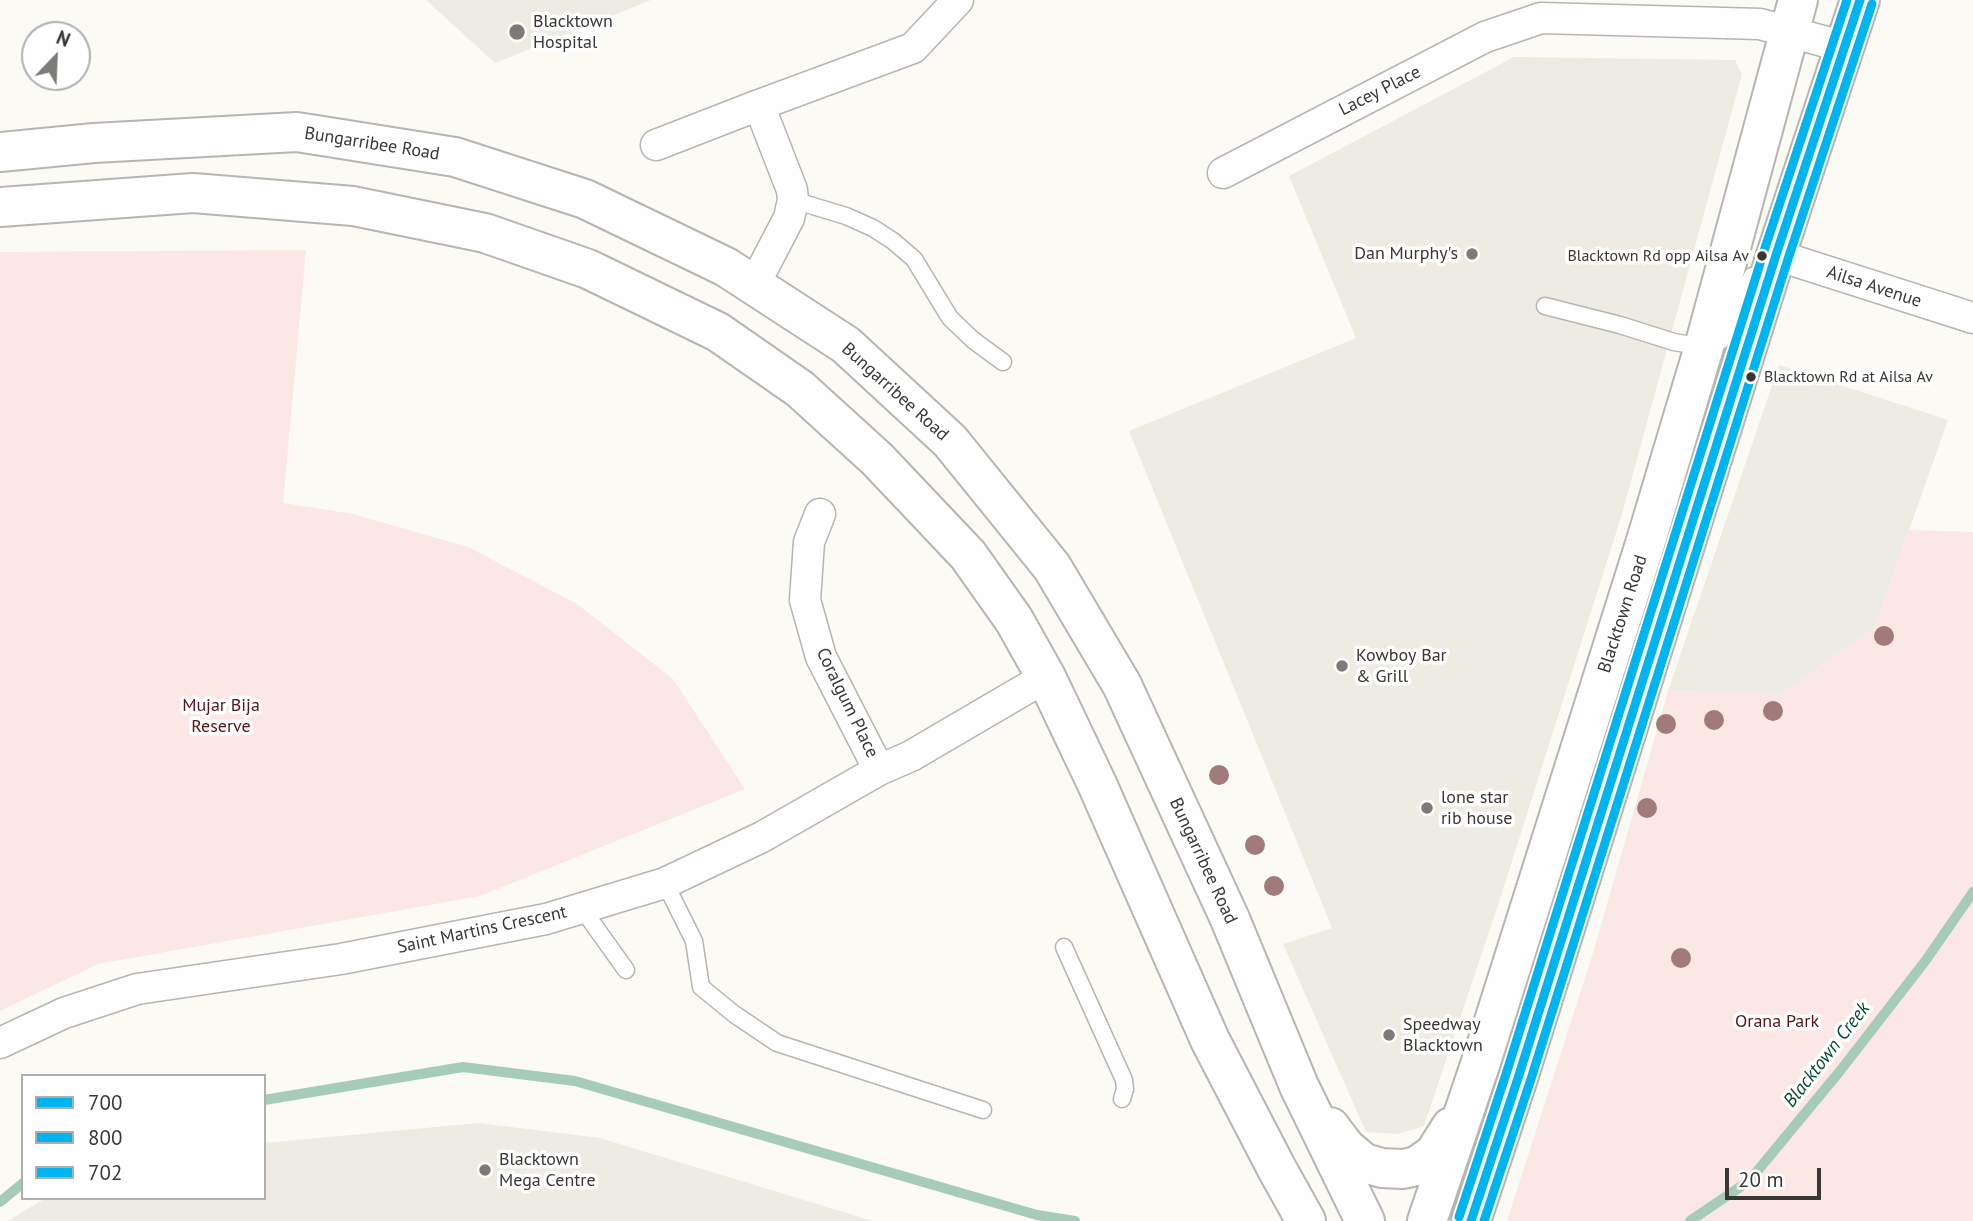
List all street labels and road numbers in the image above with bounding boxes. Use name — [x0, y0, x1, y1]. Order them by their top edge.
street label: Lacey Place — [1336, 61, 1424, 121]
street label: Bungarribee Road — [303, 123, 441, 165]
street label: Ailsa Avenue — [1824, 262, 1924, 312]
street label: Bungarribee Road — [837, 338, 953, 446]
street label: Blacktown Road — [1594, 552, 1652, 676]
street label: Coralgum Place — [811, 645, 883, 761]
street label: Bungarribee Road — [1164, 795, 1242, 927]
street label: Saint Martins Crescent — [395, 901, 569, 959]

